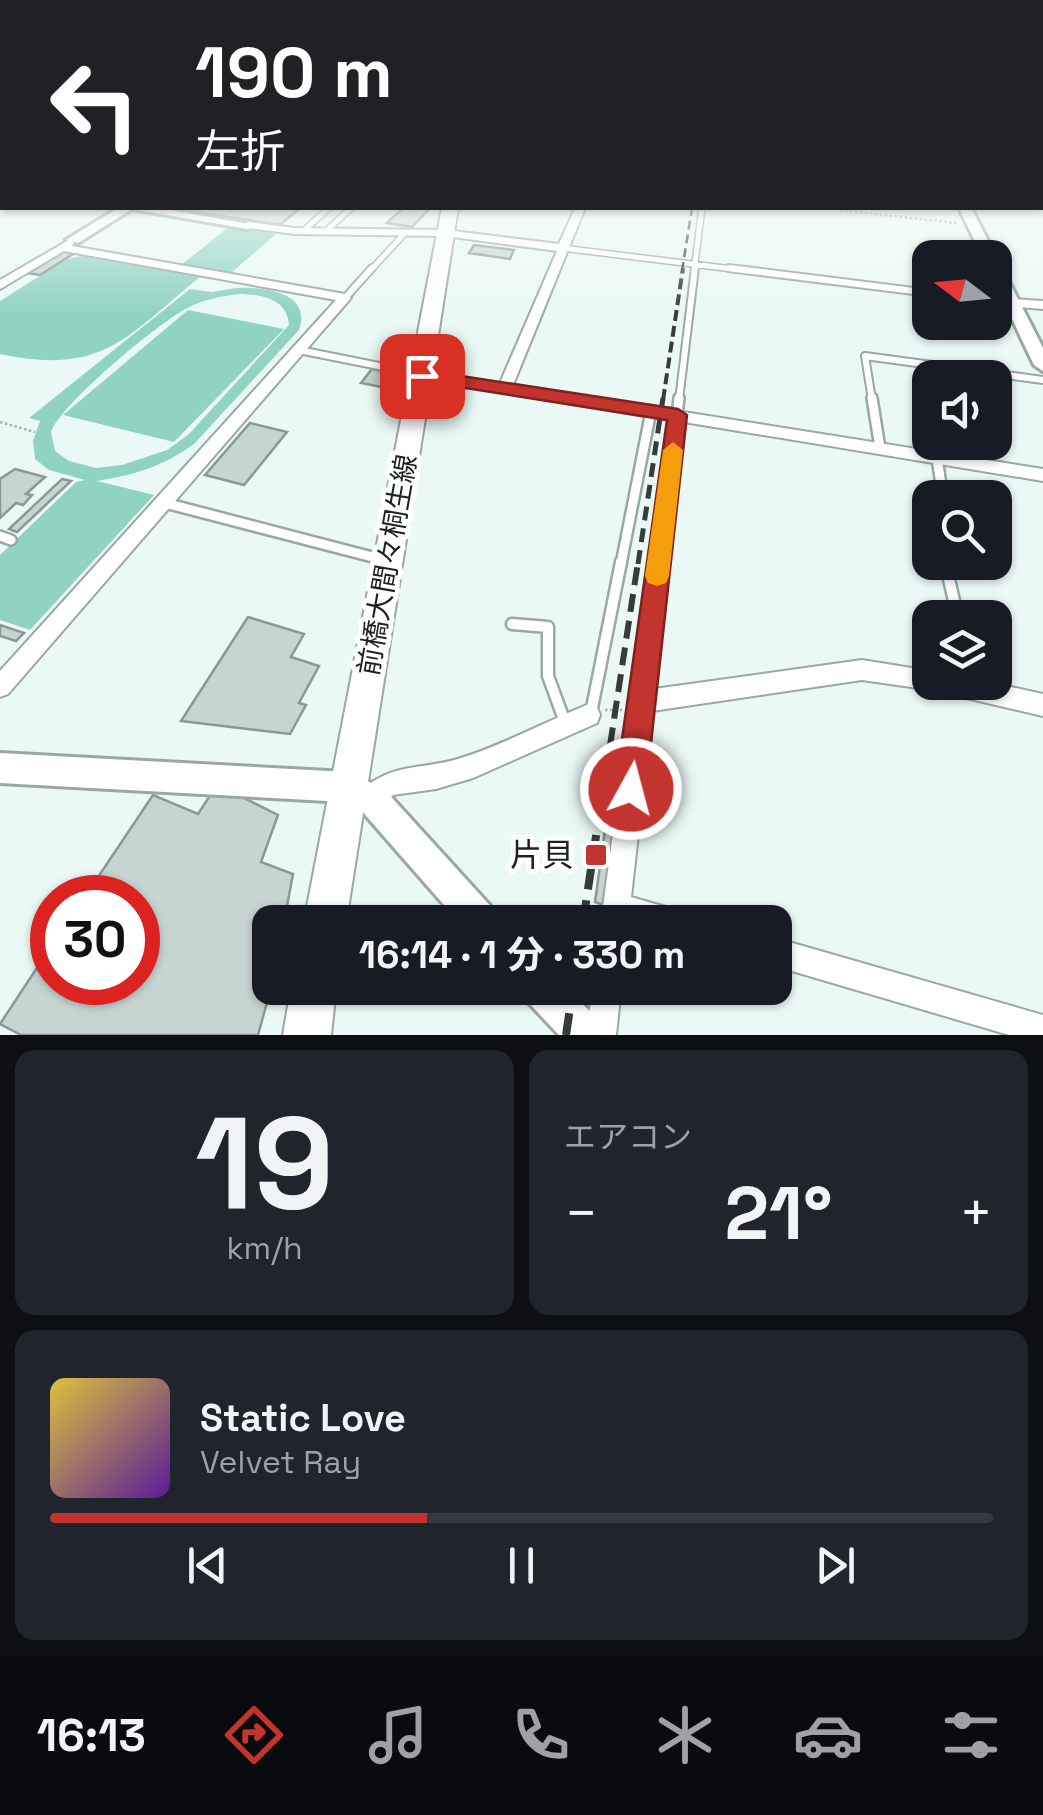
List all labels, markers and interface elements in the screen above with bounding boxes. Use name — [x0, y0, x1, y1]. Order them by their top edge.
text: 190 m — [195, 28, 393, 117]
icon: left — [30, 40, 160, 170]
text: 左折 — [195, 123, 285, 180]
north arrow — [912, 240, 1012, 340]
map controls — [912, 240, 1012, 700]
pin — [380, 334, 465, 419]
icon: arrive — [395, 349, 450, 404]
button: sound — [912, 360, 1012, 460]
street label: 前橋大間々桐生線 — [350, 452, 424, 678]
button: search — [912, 480, 1012, 580]
button: layers — [912, 600, 1012, 700]
position arrow — [579, 737, 683, 841]
place label: 片貝 — [510, 835, 574, 875]
marker: 片貝 — [583, 842, 609, 868]
speed limit sign: 30 — [30, 875, 160, 1005]
text: 16:14 · 1 分 · 330 m — [359, 931, 685, 979]
text: 19 — [195, 1080, 334, 1246]
text: エアコン — [564, 1117, 692, 1157]
text: 21° — [724, 1165, 833, 1261]
text: − — [564, 1178, 598, 1248]
text: + — [959, 1178, 993, 1248]
text: km/h — [226, 1228, 303, 1268]
text: Static Love — [200, 1394, 406, 1442]
text: Velvet Ray — [200, 1442, 361, 1482]
icon: previous — [180, 1538, 235, 1593]
icon: pause — [494, 1538, 549, 1593]
icon: next — [808, 1538, 863, 1593]
icon: directions — [219, 1700, 289, 1770]
icon: music — [363, 1700, 433, 1770]
icon: phone — [506, 1700, 576, 1770]
icon: climate — [650, 1700, 720, 1770]
icon: car — [793, 1700, 863, 1770]
icon: filters — [936, 1700, 1006, 1770]
text: 16:13 — [37, 1707, 146, 1764]

